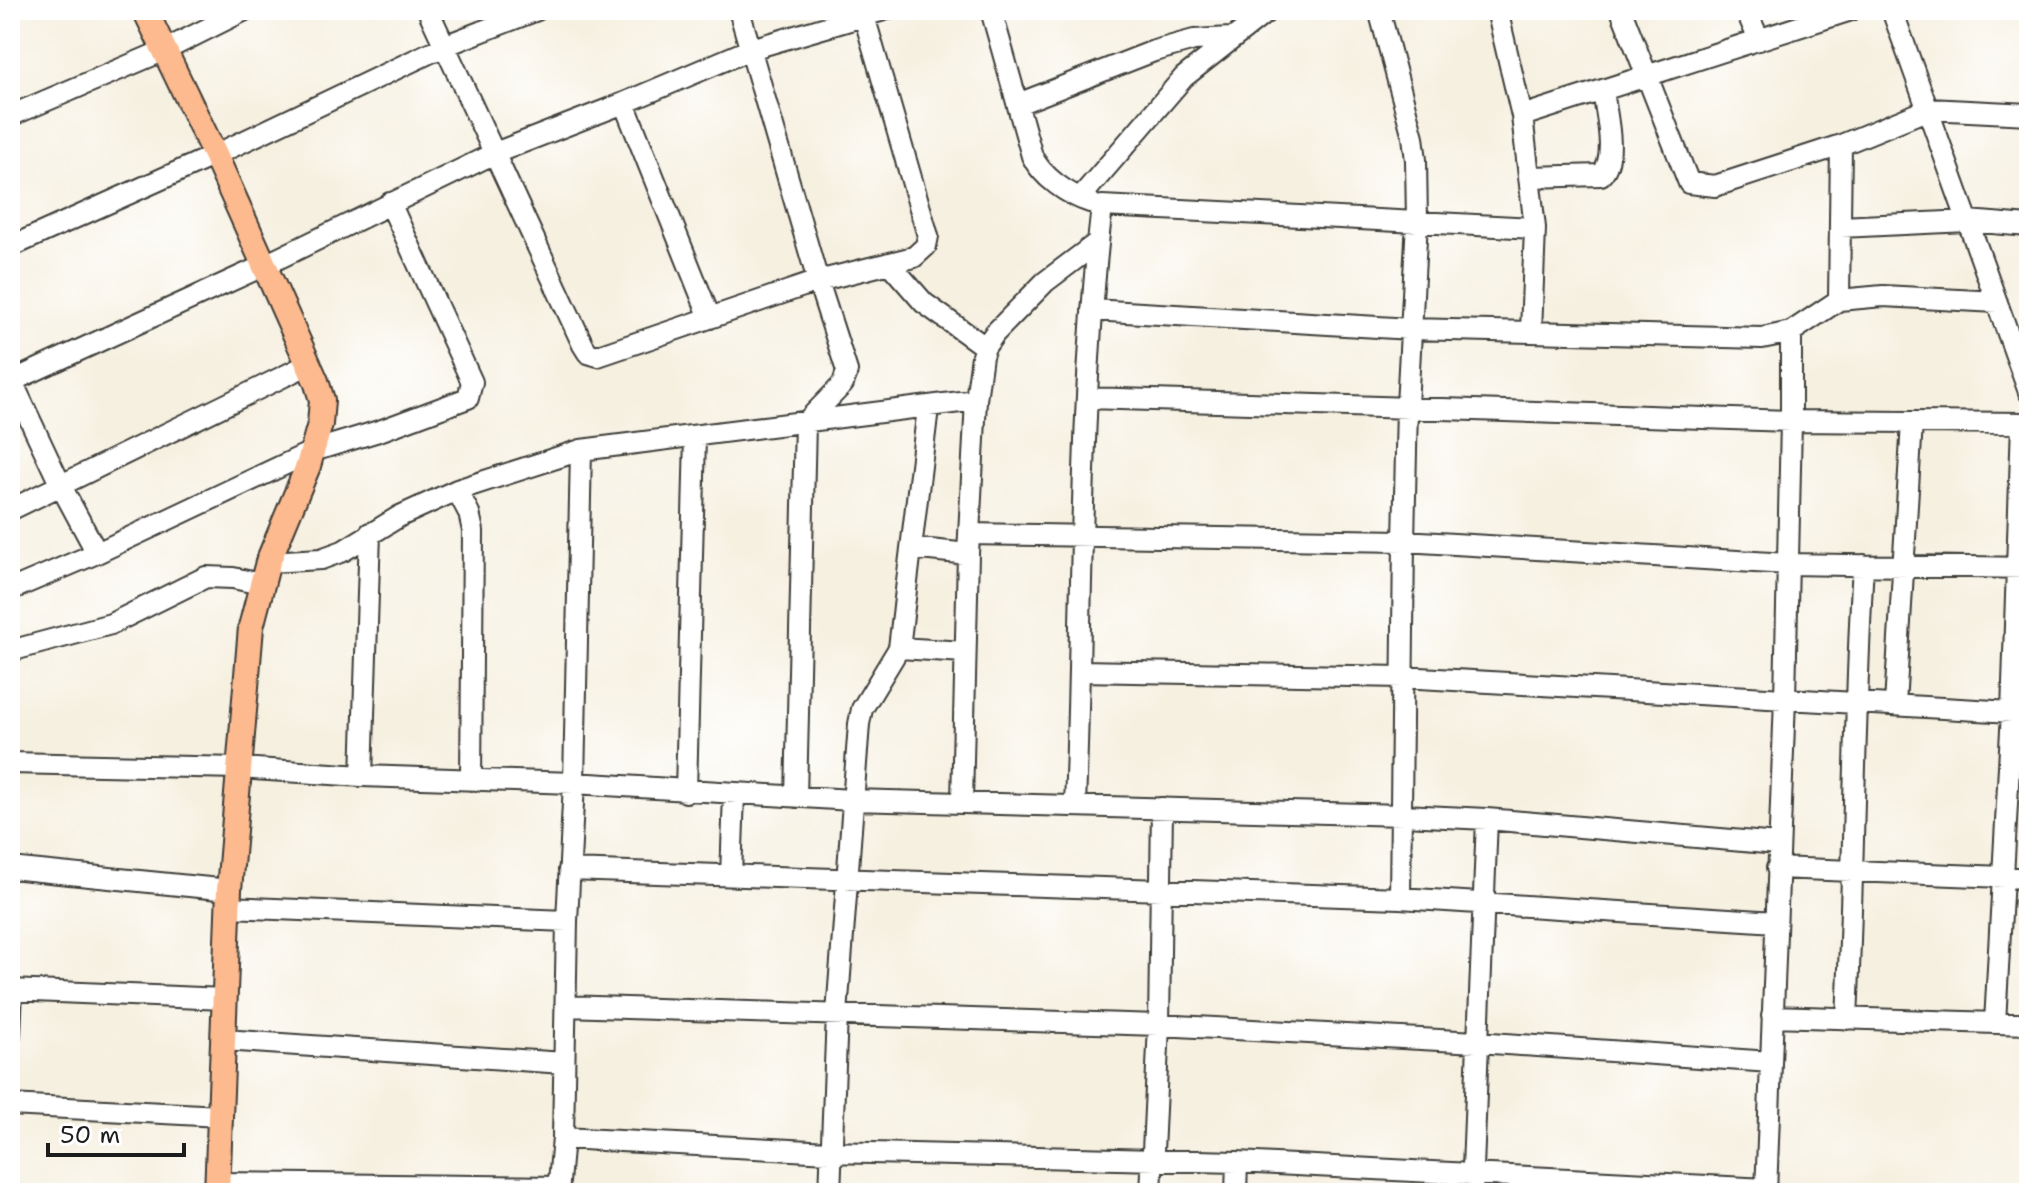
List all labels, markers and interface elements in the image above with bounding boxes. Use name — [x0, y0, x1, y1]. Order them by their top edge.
scale bar — [48, 1107, 184, 1157]
text: 50 m — [60, 1119, 120, 1151]

